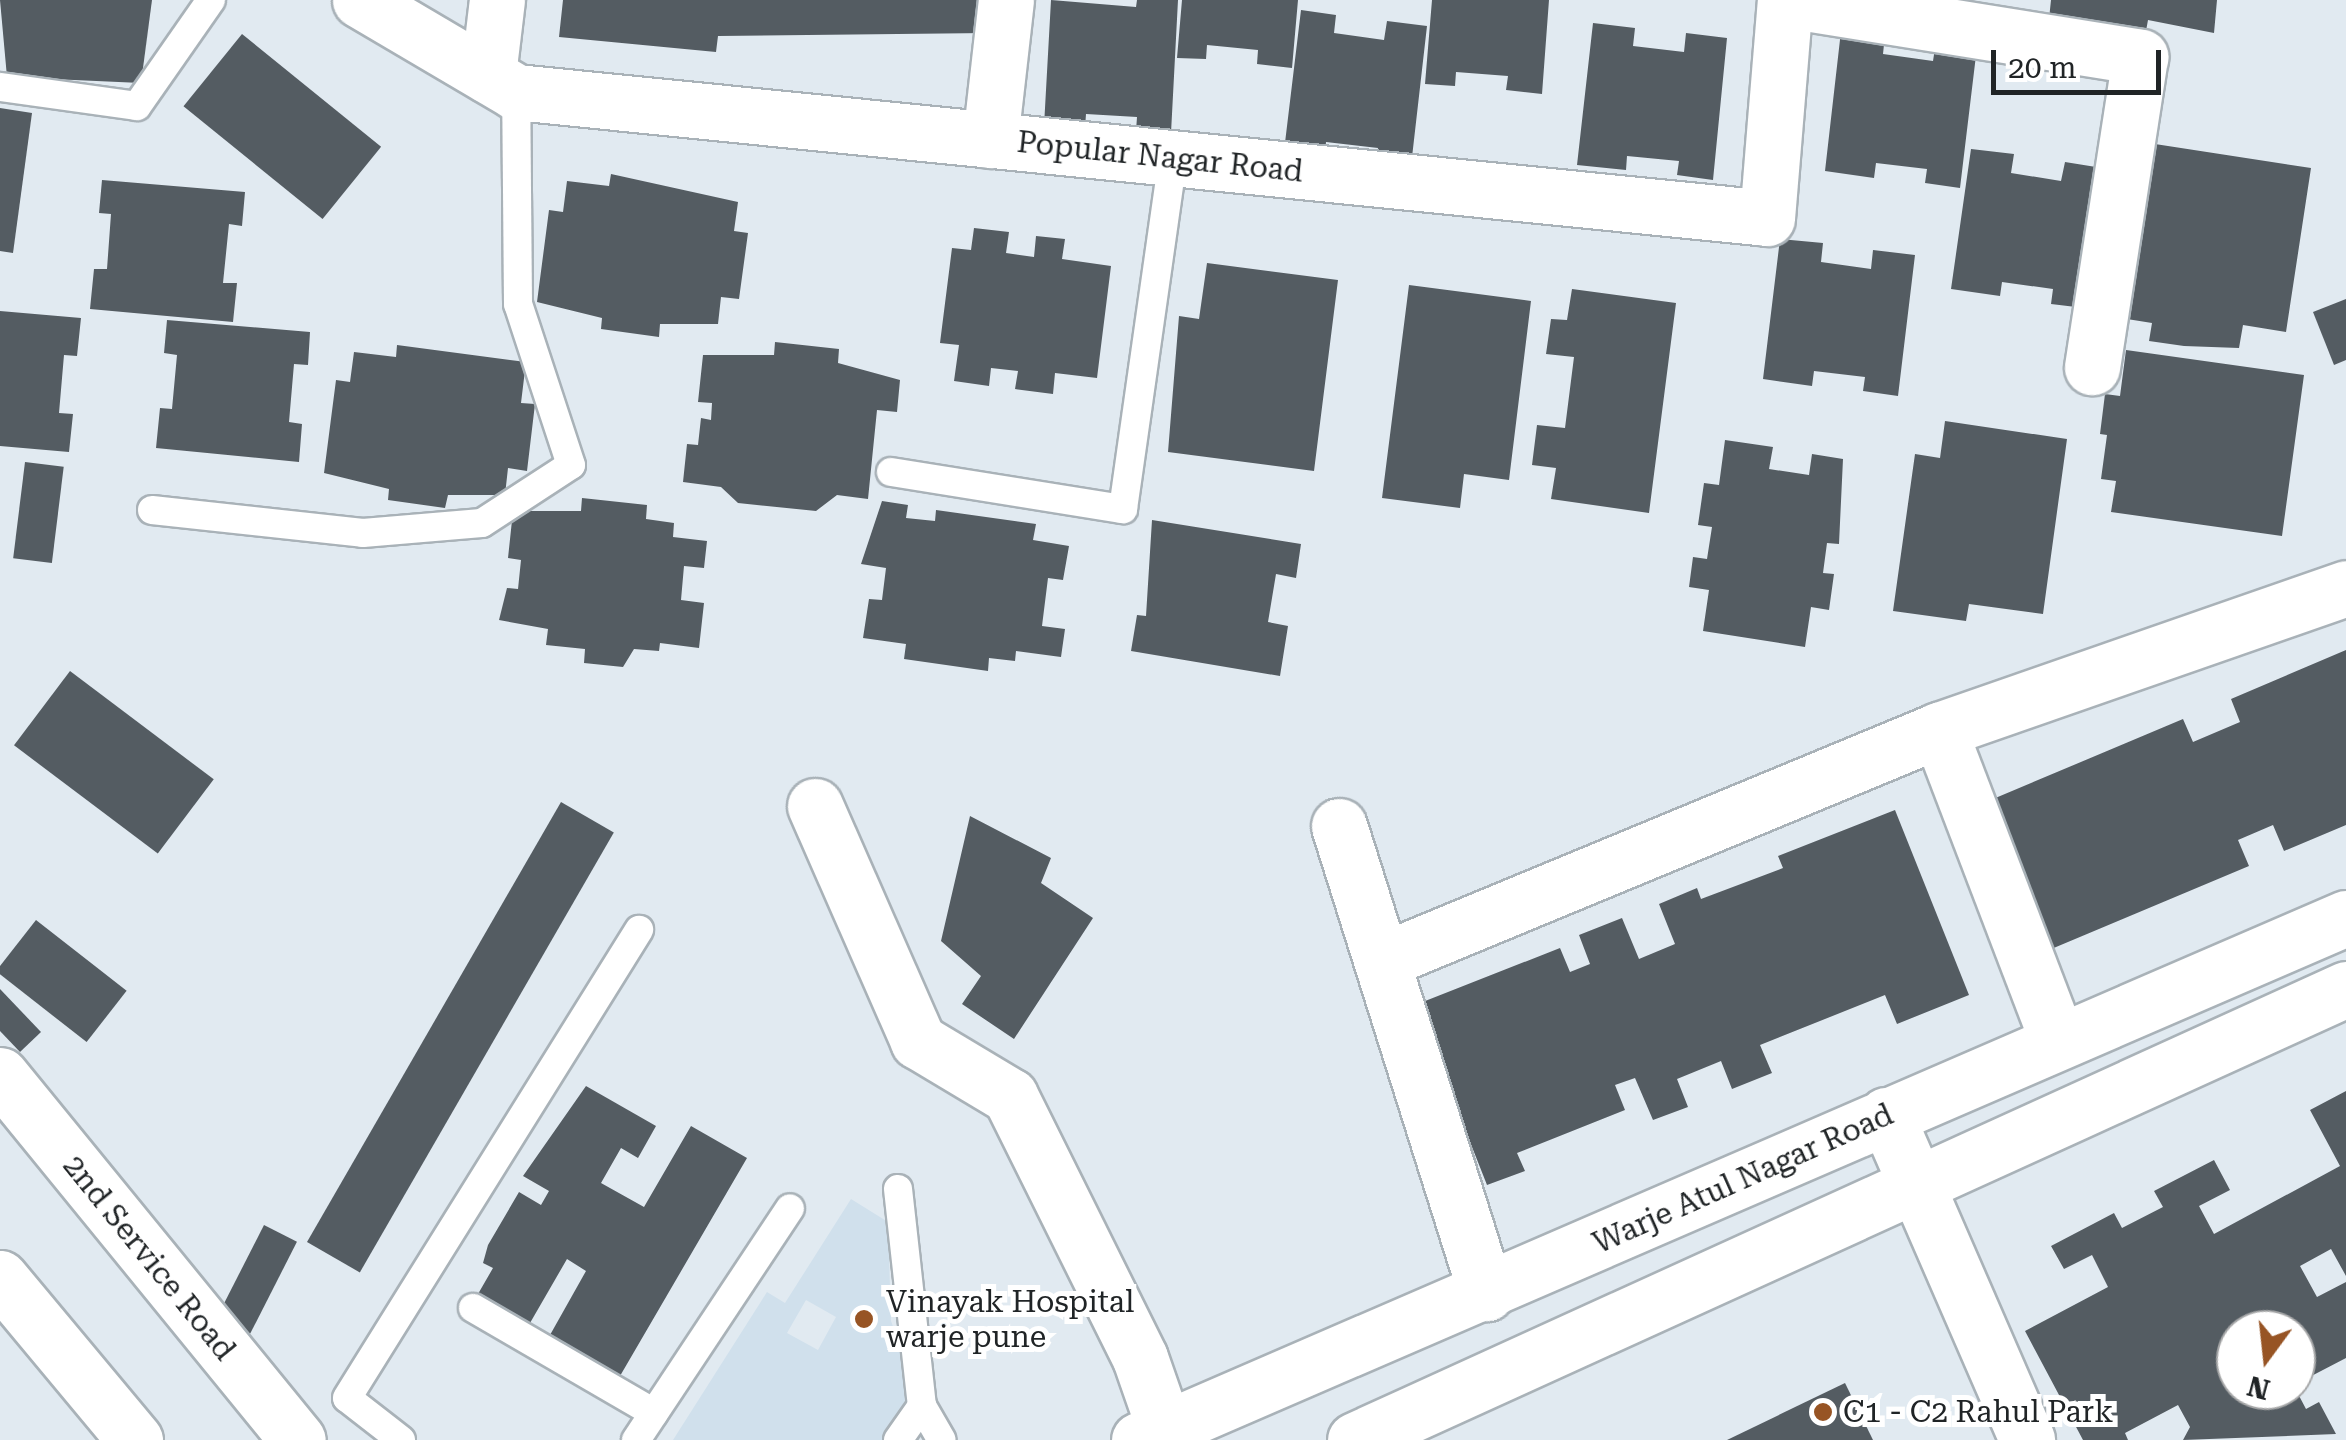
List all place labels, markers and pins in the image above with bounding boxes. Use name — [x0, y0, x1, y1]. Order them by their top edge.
place label: Vinayak Hospital warje pune — [886, 1284, 1134, 1354]
marker: Vinayak Hospital warje pune — [851, 1306, 877, 1332]
place label: C1 - C2 Rahul Park — [1843, 1394, 2113, 1430]
marker: C1 - C2 Rahul Park — [1812, 1401, 1834, 1423]

